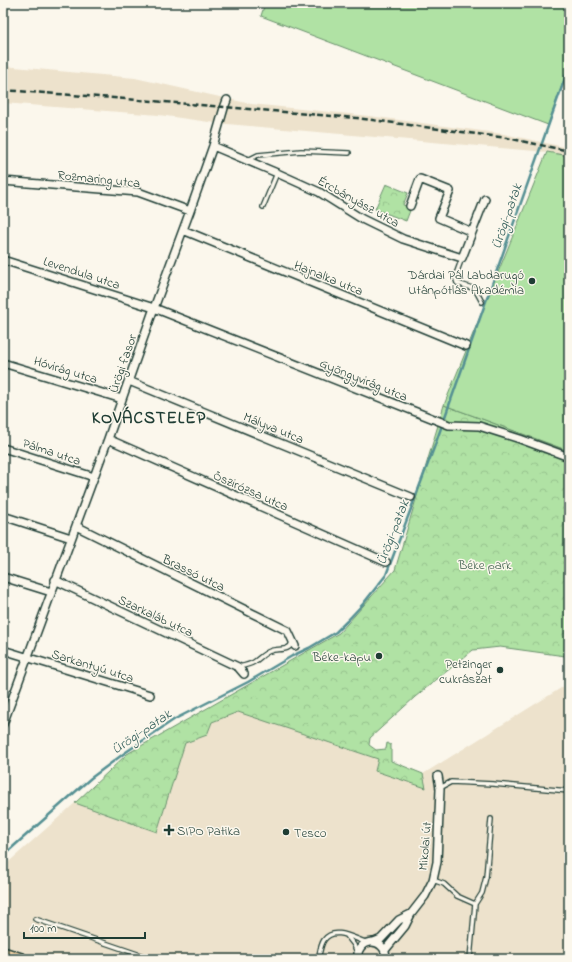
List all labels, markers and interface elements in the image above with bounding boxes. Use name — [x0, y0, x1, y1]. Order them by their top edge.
street label: Rozmaring utca — [56, 166, 141, 194]
street label: Ércbányász utca — [313, 172, 403, 234]
water label: Ürögi-patak — [486, 180, 529, 252]
street label: Levendula utca — [41, 252, 123, 295]
street label: Hajnalka utca — [291, 256, 366, 301]
place label: Dárdai Pál Labdarugó Utánpótlás Akadémia — [407, 266, 524, 300]
marker: Dárdai Pál Labdarugó Utánpótlás Akadémia — [527, 276, 537, 286]
street label: Ürögi fasor — [105, 331, 144, 396]
street label: Hóvirág utca — [31, 352, 100, 390]
street label: Gyöngyvirág utca — [316, 354, 410, 408]
district label: KOVÁCSTELEP — [92, 406, 206, 431]
street label: Mályva utca — [240, 408, 307, 450]
street label: Pálma utca — [20, 434, 83, 471]
street label: Őszirózsa utca — [210, 466, 291, 516]
water label: Ürögi-patak — [371, 496, 416, 568]
street label: Brassó utca — [158, 550, 228, 597]
park label: Béke park — [457, 556, 512, 575]
street label: Szarkaláb utca — [115, 591, 196, 642]
street label: Sarkantyú utca — [49, 645, 136, 689]
place label: Béke-kapu — [312, 648, 371, 667]
marker: Béke-kapu — [374, 651, 384, 661]
place label: Petzinger cukrászat — [439, 655, 493, 689]
marker: Petzinger cukrászat — [495, 665, 505, 675]
water label: Ürögi-patak — [108, 704, 177, 760]
street label: Mikolai út — [414, 820, 437, 871]
place label: SIPO Patika — [177, 822, 240, 841]
place label: Tesco — [294, 824, 327, 843]
marker: SIPO Patika — [164, 825, 174, 835]
marker: Tesco — [281, 827, 291, 837]
scale bar — [24, 914, 145, 940]
text: 100 m — [30, 920, 57, 938]

